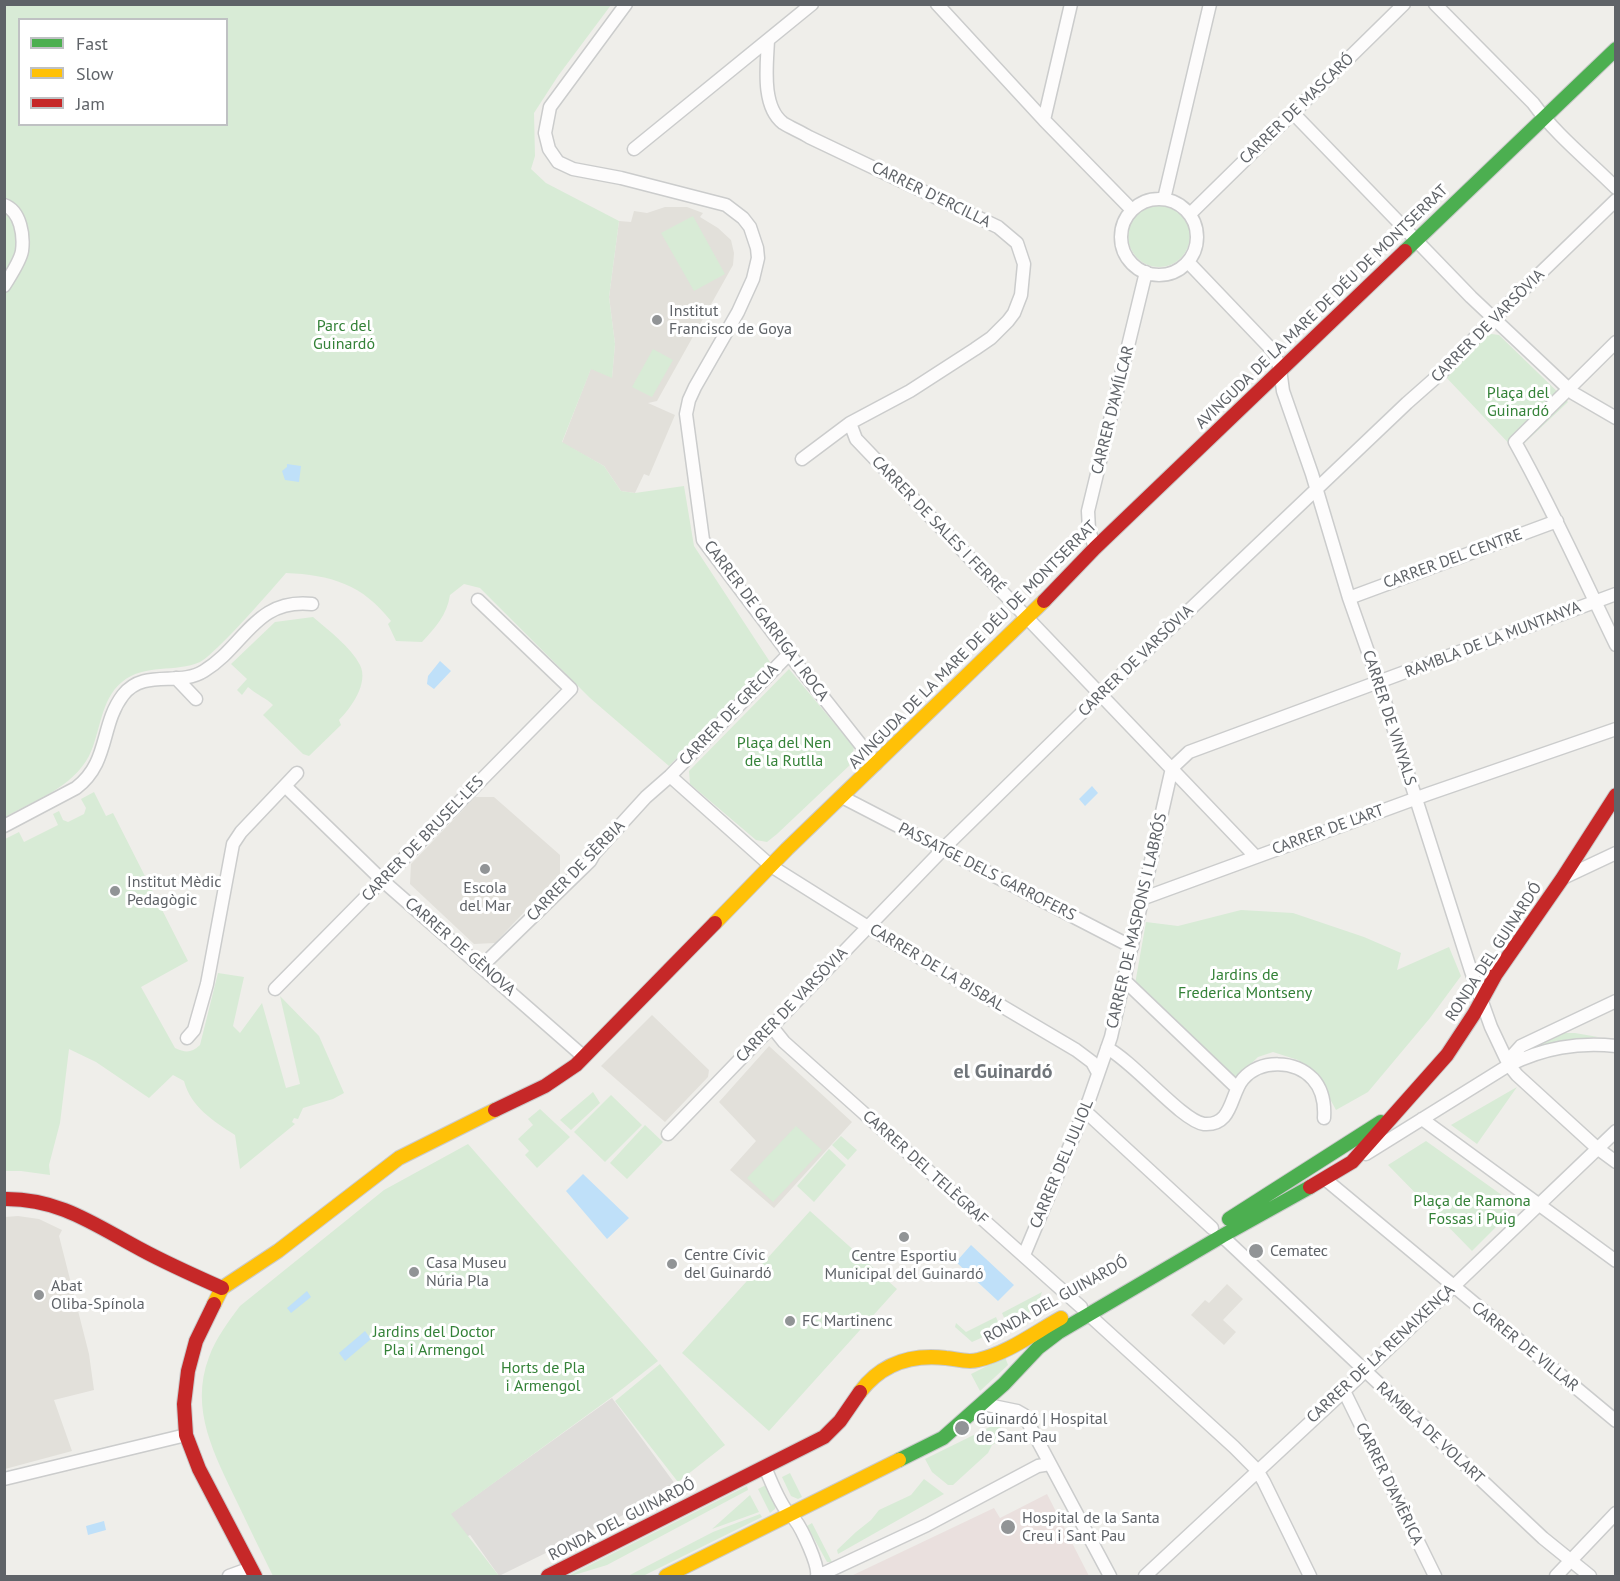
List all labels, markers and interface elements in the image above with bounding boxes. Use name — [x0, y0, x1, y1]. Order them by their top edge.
legend — [18, 18, 228, 126]
text: Fast — [76, 32, 108, 55]
street label: CARRER DE MASCARÓ — [1236, 50, 1358, 168]
text: Slow — [76, 62, 114, 85]
text: Jam — [76, 92, 105, 115]
street label: CARRER D'ERCILLA — [868, 158, 994, 232]
street label: AVINGUDA DE LA MARE DE DÉU DE MONTSERRAT — [1192, 181, 1452, 433]
street label: CARRER DE VARSÒVIA — [1427, 265, 1549, 387]
place label: Institut Francisco de Goya — [669, 301, 792, 339]
marker: Institut Francisco de Goya — [650, 313, 664, 327]
park label: Parc del Guinardó — [313, 316, 375, 354]
street label: CARRER D'AMÍLCAR — [1088, 344, 1138, 476]
park label: Plaça del Guinardó — [1487, 383, 1549, 421]
street label: CARRER DE SALES I FERRÉ — [867, 452, 1009, 598]
street label: AVINGUDA DE LA MARE DE DÉU DE MONTSERRAT — [845, 517, 1101, 773]
street label: CARRER DEL CENTRE — [1381, 525, 1525, 593]
street label: CARRER DE GARRIGA I ROCA — [699, 537, 833, 705]
street label: RAMBLA DE LA MUNTANYA — [1402, 598, 1584, 682]
street label: CARRER DE VARSÒVIA — [1075, 601, 1197, 721]
street label: CARRER DE VINYALS — [1358, 648, 1420, 788]
street label: CARRER DE GRÈCIA — [676, 660, 782, 770]
park label: Plaça del Nen de la Rutlla — [737, 733, 831, 771]
street label: CARRER DE BRUSEL·LES — [358, 772, 488, 906]
street label: CARRER DE L'ART — [1270, 801, 1386, 859]
street label: CARRER DE MASPONS I LABRÓS — [1103, 811, 1171, 1031]
street label: CARRER DE SÈRBIA — [523, 817, 629, 925]
street label: PASSATGE DELS GARROFERS — [895, 819, 1079, 925]
marker: Escola del Mar — [478, 862, 492, 876]
place label: Institut Mèdic Pedagògic — [127, 872, 221, 910]
place label: Escola del Mar — [459, 878, 511, 916]
street label: RONDA DEL GUINARDÓ — [1442, 879, 1546, 1025]
marker: Institut Mèdic Pedagògic — [108, 884, 122, 898]
street label: CARRER DE GÈNOVA — [401, 894, 519, 1000]
street label: CARRER DE LA BISBAL — [866, 920, 1008, 1016]
street label: CARRER DE VARSÒVIA — [732, 944, 852, 1066]
park label: Jardins de Frederica Montseny — [1178, 965, 1312, 1003]
district label: el Guinardó — [954, 1060, 1052, 1084]
street label: CARRER DEL JULIOL — [1026, 1097, 1098, 1231]
street label: CARRER DEL TELÈGRAF — [858, 1107, 992, 1229]
park label: Plaça de Ramona Fossas i Puig — [1413, 1191, 1531, 1229]
marker: Centre Esportiu Municipal del Guinardó — [897, 1230, 911, 1244]
place label: Cematec — [1270, 1241, 1328, 1261]
marker: Cematec — [1247, 1242, 1265, 1260]
place label: Centre Cívic del Guinardó — [684, 1245, 772, 1283]
place label: Centre Esportiu Municipal del Guinardó — [824, 1246, 984, 1284]
street label: RONDA DEL GUINARDÓ — [981, 1252, 1131, 1348]
place label: Casa Museu Núria Pla — [426, 1253, 507, 1291]
marker: Centre Cívic del Guinardó — [665, 1257, 679, 1271]
marker: Casa Museu Núria Pla — [407, 1265, 421, 1279]
place label: Abat Oliba-Spínola — [51, 1276, 145, 1314]
street label: CARRER DE LA RENAIXENÇA — [1303, 1281, 1459, 1427]
marker: Abat Oliba-Spínola — [32, 1288, 46, 1302]
street label: CARRER DE VILLAR — [1468, 1298, 1582, 1396]
place label: FC Martinenc — [802, 1311, 893, 1331]
marker: FC Martinenc — [783, 1314, 797, 1328]
park label: Jardins del Doctor Pla i Armengol — [373, 1322, 495, 1360]
park label: Horts de Pla i Armengol — [501, 1358, 585, 1396]
street label: RAMBLA DE VOLART — [1372, 1378, 1488, 1488]
place label: Guinardó | Hospital de Sant Pau — [976, 1409, 1107, 1447]
marker: Guinardó | Hospital de Sant Pau — [953, 1419, 971, 1437]
street label: CARRER D'AMÈRICA — [1351, 1420, 1427, 1548]
street label: RONDA DEL GUINARDÓ — [546, 1475, 698, 1565]
place label: Hospital de la Santa Creu i Sant Pau — [1022, 1508, 1160, 1546]
marker: Hospital de la Santa Creu i Sant Pau — [999, 1518, 1017, 1536]

